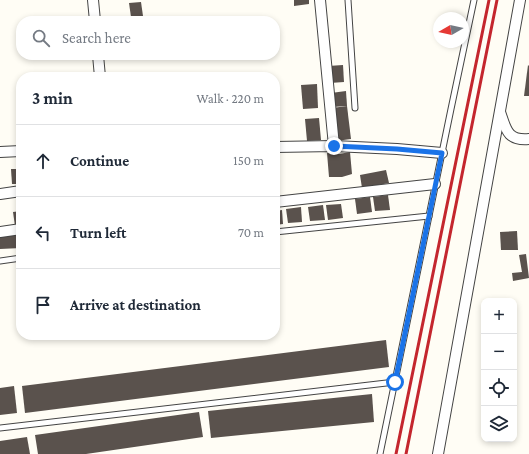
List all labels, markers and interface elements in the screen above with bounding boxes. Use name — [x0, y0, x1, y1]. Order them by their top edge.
north arrow — [433, 12, 469, 48]
search box — [16, 16, 280, 60]
icon: search — [30, 27, 52, 49]
text: Search here — [62, 30, 131, 46]
text: 3 min — [32, 89, 73, 108]
text: Walk · 220 m — [196, 91, 264, 106]
route end — [325, 137, 343, 155]
icon: ahead — [32, 150, 54, 172]
text: Continue — [70, 153, 129, 169]
text: 150 m — [233, 153, 264, 168]
icon: left — [32, 222, 54, 244]
text: Turn left — [70, 225, 126, 241]
text: 70 m — [238, 225, 264, 240]
icon: arrive — [32, 294, 54, 316]
text: Arrive at destination — [70, 297, 201, 313]
map controls — [481, 298, 517, 442]
button: + — [481, 298, 517, 334]
button: − — [481, 334, 517, 370]
button: locate — [481, 370, 517, 406]
route start — [386, 373, 404, 391]
button: layers — [481, 406, 517, 442]

